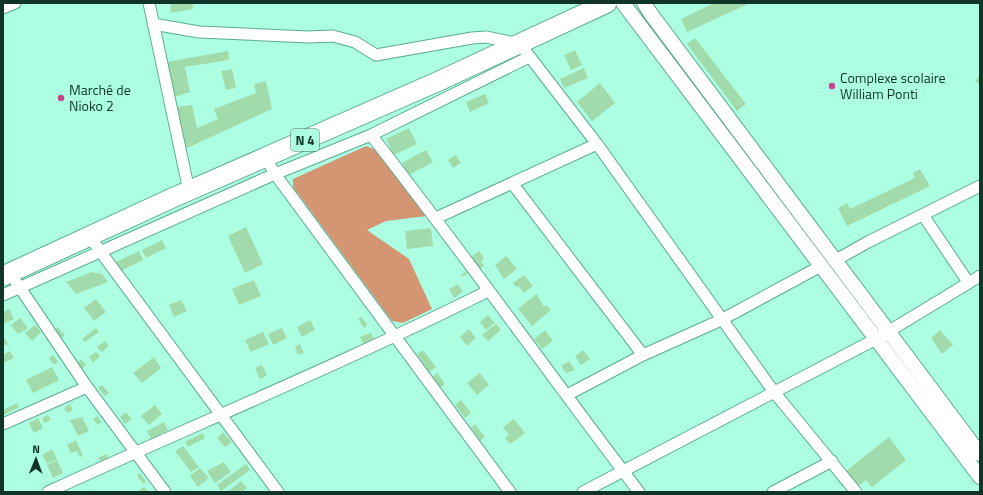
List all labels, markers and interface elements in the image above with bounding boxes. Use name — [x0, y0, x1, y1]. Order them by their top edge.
place label: Complexe scolaire William Ponti — [840, 67, 946, 104]
place label: Marché de Nioko 2 — [69, 79, 131, 116]
marker: Complexe scolaire William Ponti — [827, 81, 837, 91]
marker: Marché de Nioko 2 — [56, 93, 66, 103]
road number: N 4 — [291, 129, 319, 151]
north arrow — [16, 439, 56, 479]
text: N — [32, 441, 40, 457]

